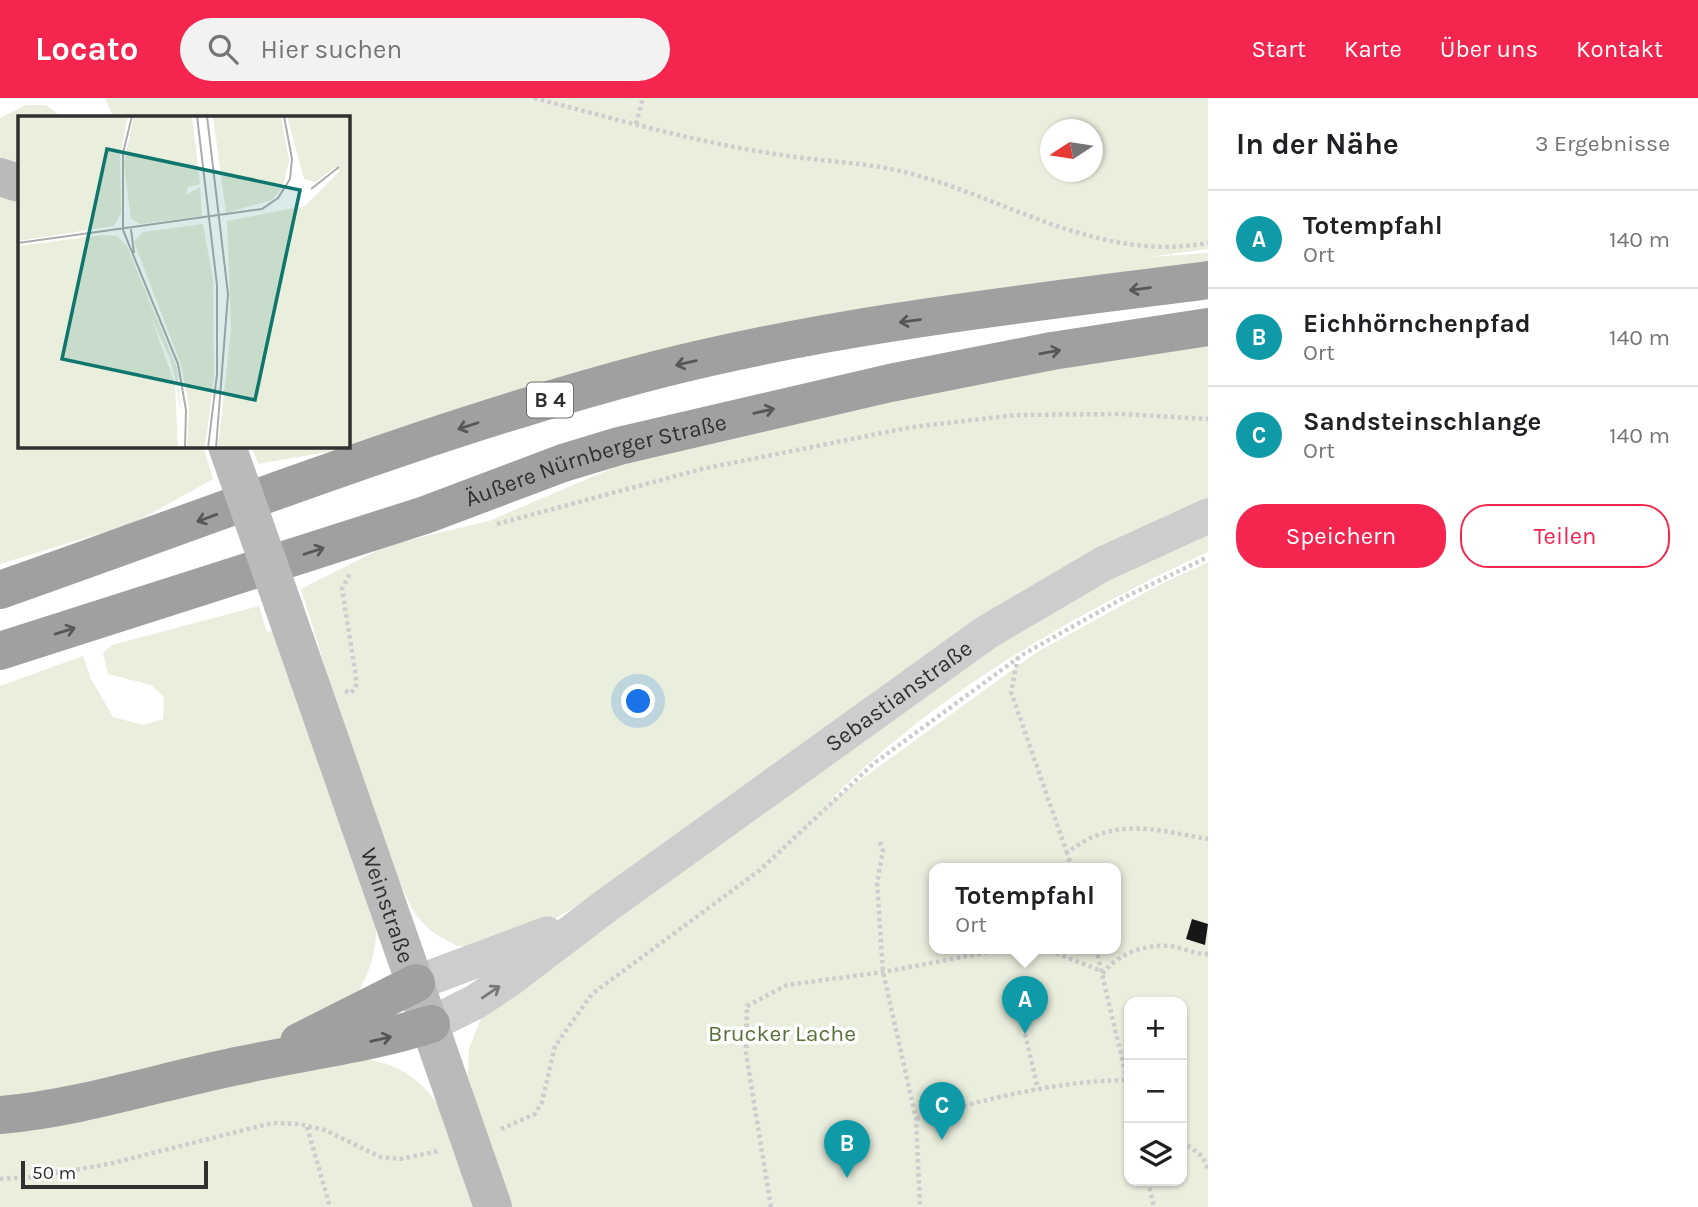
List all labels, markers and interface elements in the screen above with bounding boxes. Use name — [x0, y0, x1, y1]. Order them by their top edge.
search box — [180, 18, 670, 81]
text: Locato — [35, 30, 138, 68]
icon: search — [204, 30, 242, 68]
text: Hier suchen — [260, 34, 402, 65]
text: Start — [1252, 35, 1306, 63]
text: Karte — [1344, 35, 1402, 63]
text: Über uns — [1440, 35, 1538, 63]
text: Kontakt — [1576, 35, 1663, 63]
inset map — [18, 116, 350, 448]
north arrow — [1040, 119, 1103, 182]
text: In der Nähe — [1236, 126, 1399, 162]
text: 3 Ergebnisse — [1535, 130, 1670, 157]
text: Totempfahl — [1303, 210, 1443, 241]
text: A — [1252, 226, 1266, 253]
text: 140 m — [1609, 226, 1670, 253]
text: Ort — [1303, 241, 1335, 268]
one-way arrow — [1129, 282, 1152, 295]
text: Eichhörnchenpfad — [1303, 308, 1531, 339]
one-way arrow — [899, 315, 922, 328]
text: B — [1252, 324, 1266, 351]
text: 140 m — [1609, 324, 1670, 351]
text: Ort — [1303, 339, 1335, 366]
one-way arrow — [1038, 345, 1061, 358]
one-way arrow — [675, 357, 698, 371]
road number: B 4 — [527, 382, 573, 418]
one-way arrow — [752, 404, 775, 417]
text: Sandsteinschlange — [1303, 406, 1541, 437]
street label: Äußere Nürnberger Straße — [461, 408, 729, 512]
one-way arrow — [457, 421, 479, 433]
text: C — [1252, 422, 1266, 449]
text: 140 m — [1609, 422, 1670, 449]
text: Ort — [1303, 437, 1335, 464]
button: Speichern — [1236, 504, 1446, 568]
button: Teilen — [1460, 504, 1670, 568]
one-way arrow — [196, 513, 218, 525]
one-way arrow — [302, 544, 324, 556]
one-way arrow — [54, 623, 76, 636]
street label: Sebastianstraße — [820, 634, 977, 757]
your location — [621, 684, 655, 718]
street label: Weinstraße — [355, 844, 420, 966]
popup — [929, 863, 1121, 954]
text: Totempfahl — [955, 880, 1095, 911]
text: Ort — [955, 911, 987, 938]
pin: A — [1002, 976, 1048, 1034]
one-way arrow — [481, 984, 500, 999]
map controls — [1124, 997, 1187, 1186]
button: + — [1124, 997, 1187, 1060]
park label: Brucker Lache — [708, 1020, 856, 1047]
one-way arrow — [369, 1032, 392, 1045]
button: − — [1124, 1060, 1187, 1123]
pin: C — [919, 1082, 965, 1140]
pin: B — [824, 1120, 870, 1178]
button: layers — [1124, 1123, 1187, 1186]
scale bar — [21, 1158, 208, 1190]
text: 50 m — [32, 1162, 76, 1184]

